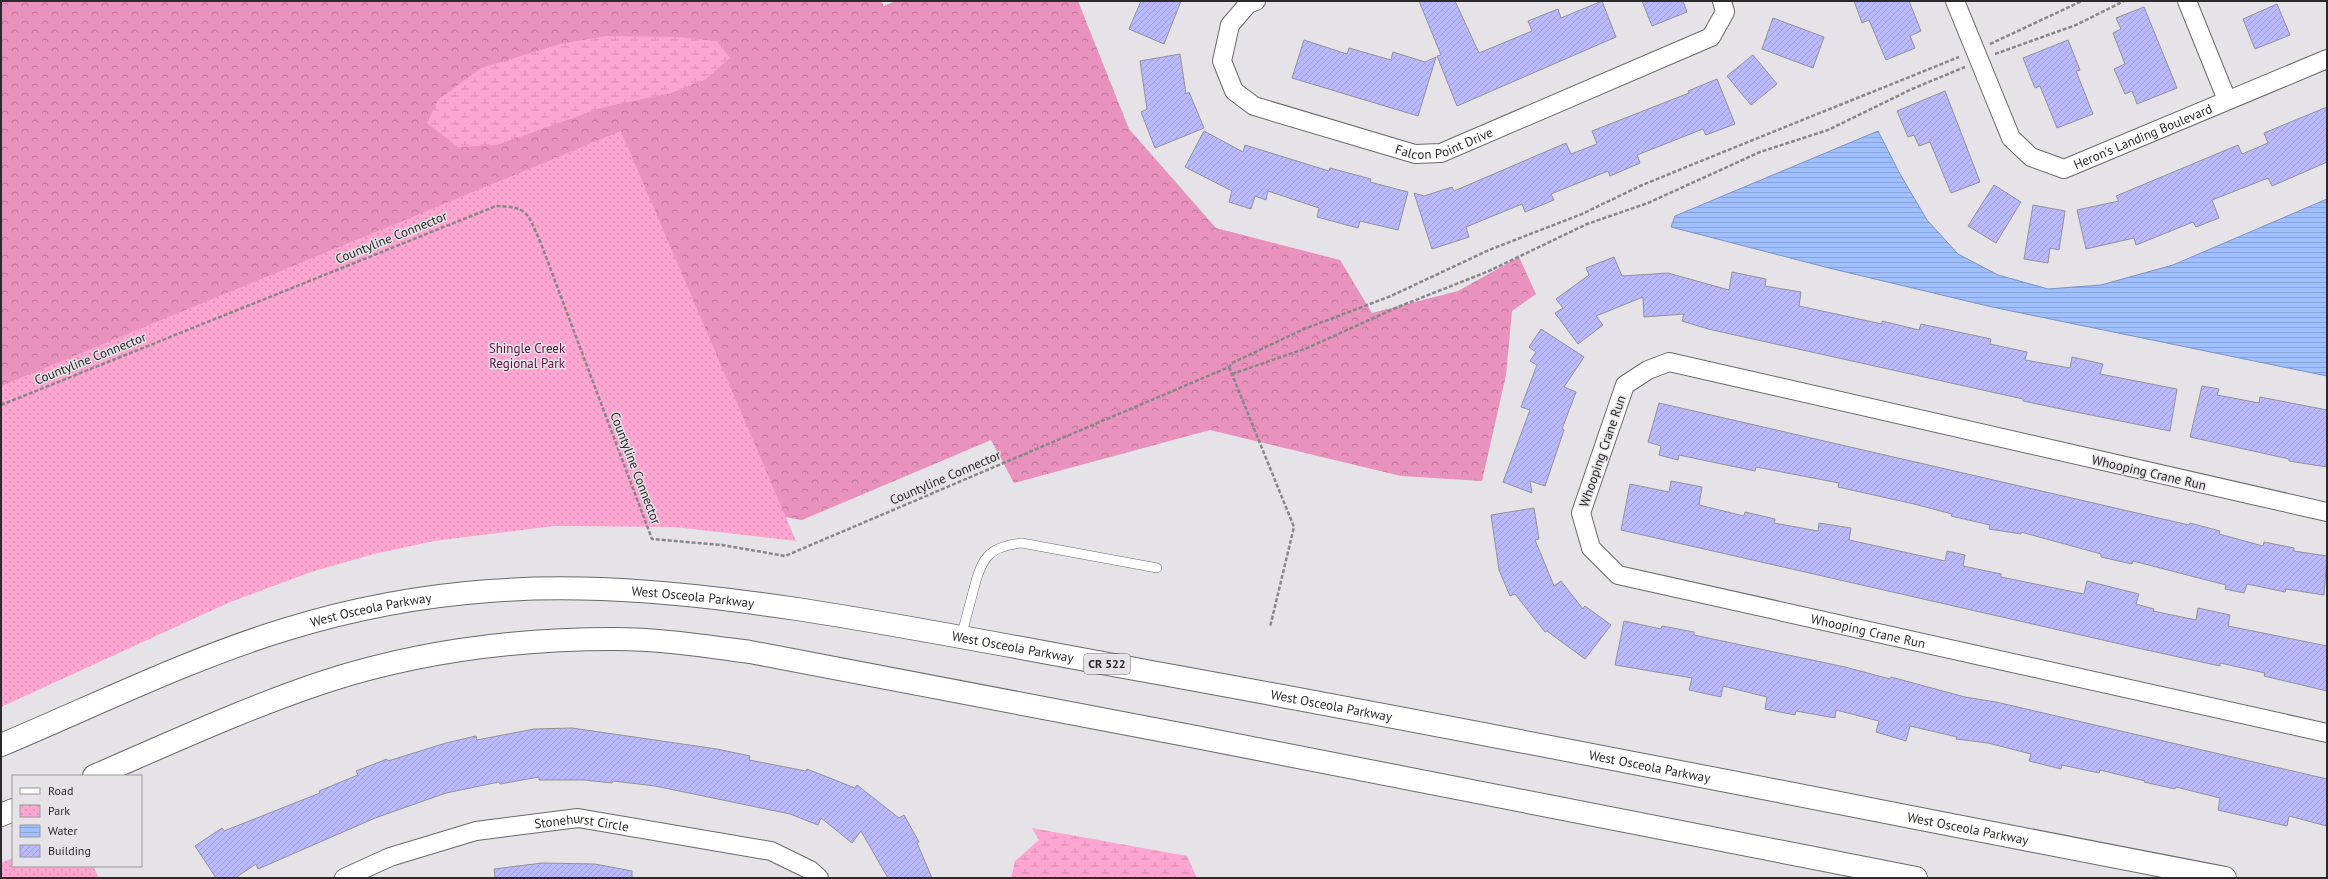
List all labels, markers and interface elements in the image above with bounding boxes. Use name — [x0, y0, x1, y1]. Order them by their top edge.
street label: Heron's Landing Boulevard — [2071, 100, 2215, 173]
street label: Falcon Point Drive — [1393, 124, 1495, 163]
street label: Countyline Connector — [333, 207, 450, 268]
street label: Countyline Connector — [32, 328, 149, 389]
park label: Shingle Creek Regional Park — [489, 340, 566, 372]
street label: Whooping Crane Run — [1575, 393, 1630, 509]
street label: Countyline Connector — [606, 410, 665, 527]
street label: Countyline Connector — [887, 446, 1004, 509]
street label: Whooping Crane Run — [2090, 451, 2208, 494]
street label: West Osceola Parkway — [631, 583, 755, 612]
street label: West Osceola Parkway — [308, 589, 433, 631]
street label: Whooping Crane Run — [1809, 610, 1927, 652]
street label: West Osceola Parkway — [951, 627, 1075, 667]
road number: CR 522 — [1084, 654, 1130, 674]
street label: West Osceola Parkway — [1269, 686, 1394, 725]
street label: West Osceola Parkway — [1587, 746, 1712, 787]
legend — [12, 775, 142, 867]
text: Road — [48, 783, 73, 798]
text: Park — [48, 803, 70, 818]
street label: West Osceola Parkway — [1906, 808, 2030, 849]
street label: Stonehurst Circle — [533, 810, 630, 836]
text: Water — [48, 823, 78, 838]
text: Building — [48, 843, 91, 858]

